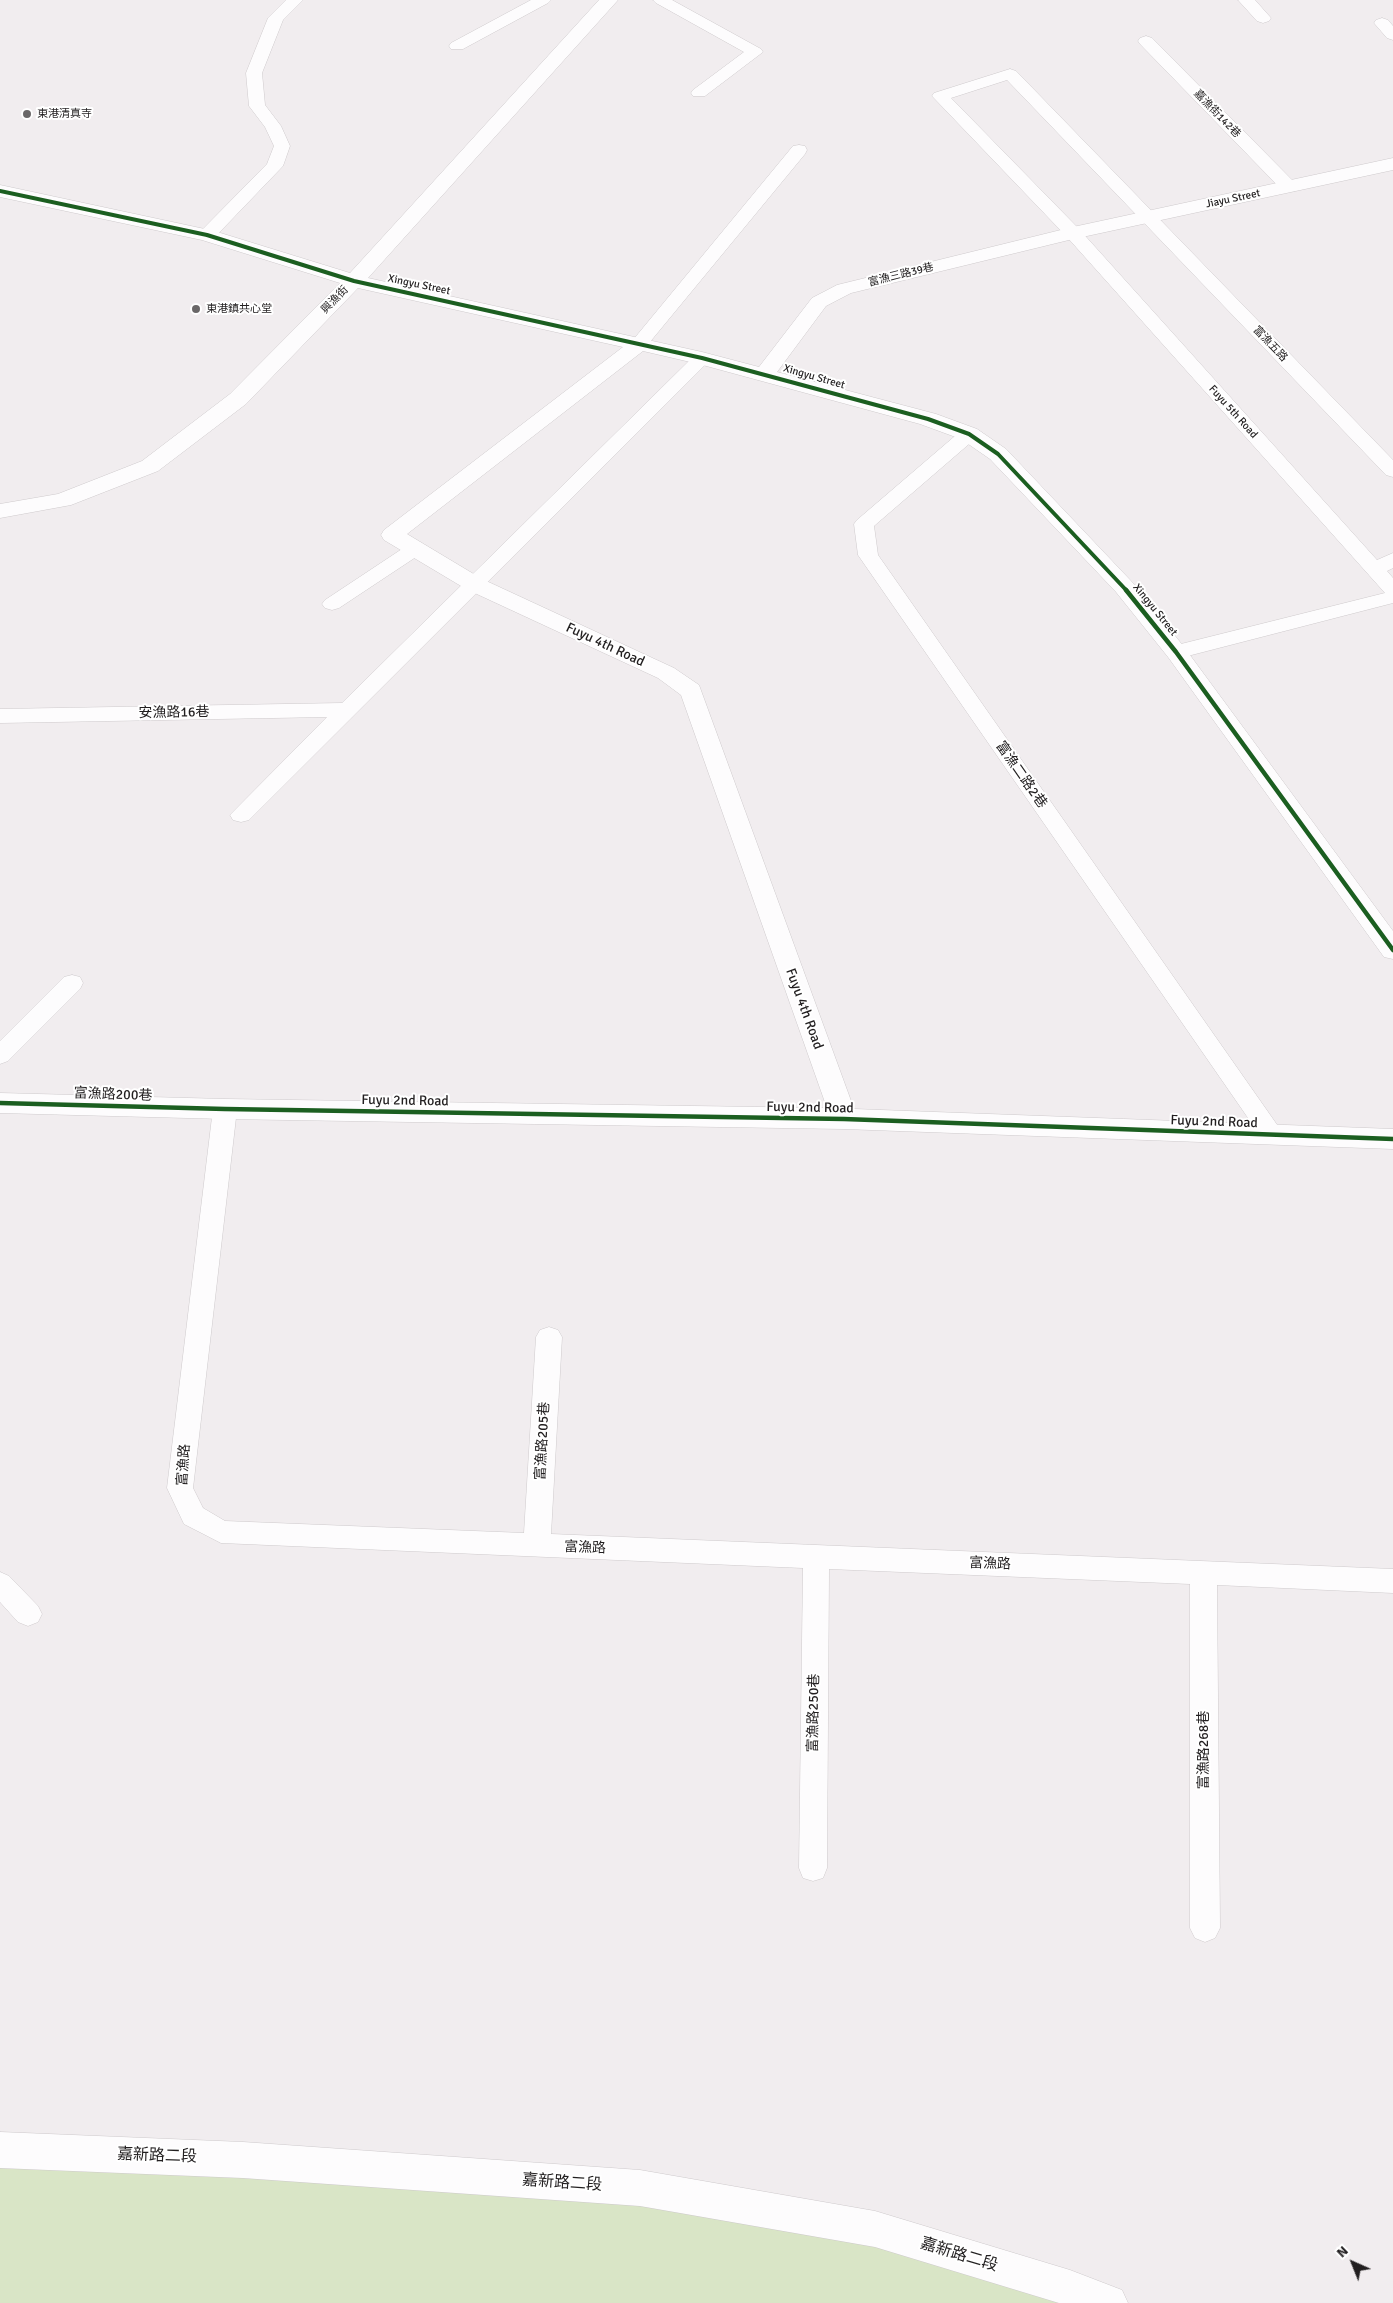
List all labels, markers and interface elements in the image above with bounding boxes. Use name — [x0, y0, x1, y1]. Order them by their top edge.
street label: 嘉漁街142巷 — [1191, 87, 1243, 141]
place label: 東港清真寺 — [37, 107, 92, 121]
marker: 東港清真寺 — [21, 108, 33, 120]
street label: Jiayu Street — [1204, 187, 1262, 211]
street label: 富漁三路39巷 — [867, 261, 935, 289]
street label: Xingyu Street — [387, 272, 451, 298]
street label: 興漁街 — [319, 284, 351, 316]
place label: 東港鎮共心堂 — [206, 302, 272, 316]
marker: 東港鎮共心堂 — [190, 303, 202, 315]
street label: 富漁五路 — [1250, 324, 1290, 364]
street label: Xingyu Street — [782, 362, 846, 392]
street label: Fuyu 5th Road — [1206, 383, 1260, 441]
street label: Xingyu Street — [1130, 581, 1180, 639]
street label: Fuyu 4th Road — [563, 619, 647, 671]
street label: 安漁路16巷 — [138, 704, 210, 722]
street label: 富漁二路2巷 — [992, 738, 1050, 812]
street label: Fuyu 4th Road — [782, 966, 826, 1052]
street label: 富漁路200巷 — [73, 1085, 153, 1105]
street label: Fuyu 2nd Road — [361, 1092, 449, 1110]
street label: Fuyu 2nd Road — [766, 1099, 854, 1117]
street label: Fuyu 2nd Road — [1170, 1112, 1258, 1132]
street label: 富漁路205巷 — [533, 1401, 553, 1481]
street label: 富漁路 — [174, 1443, 194, 1487]
street label: 富漁路 — [564, 1539, 606, 1557]
street label: 富漁路 — [969, 1555, 1011, 1573]
street label: 富漁路250巷 — [805, 1674, 823, 1752]
street label: 富漁路268巷 — [1196, 1711, 1212, 1789]
street label: 嘉新路二段 — [117, 2145, 197, 2167]
street label: 嘉新路二段 — [521, 2171, 603, 2195]
street label: 嘉新路二段 — [918, 2234, 1000, 2276]
north arrow — [1328, 2238, 1378, 2288]
text: N — [1333, 2242, 1352, 2261]

